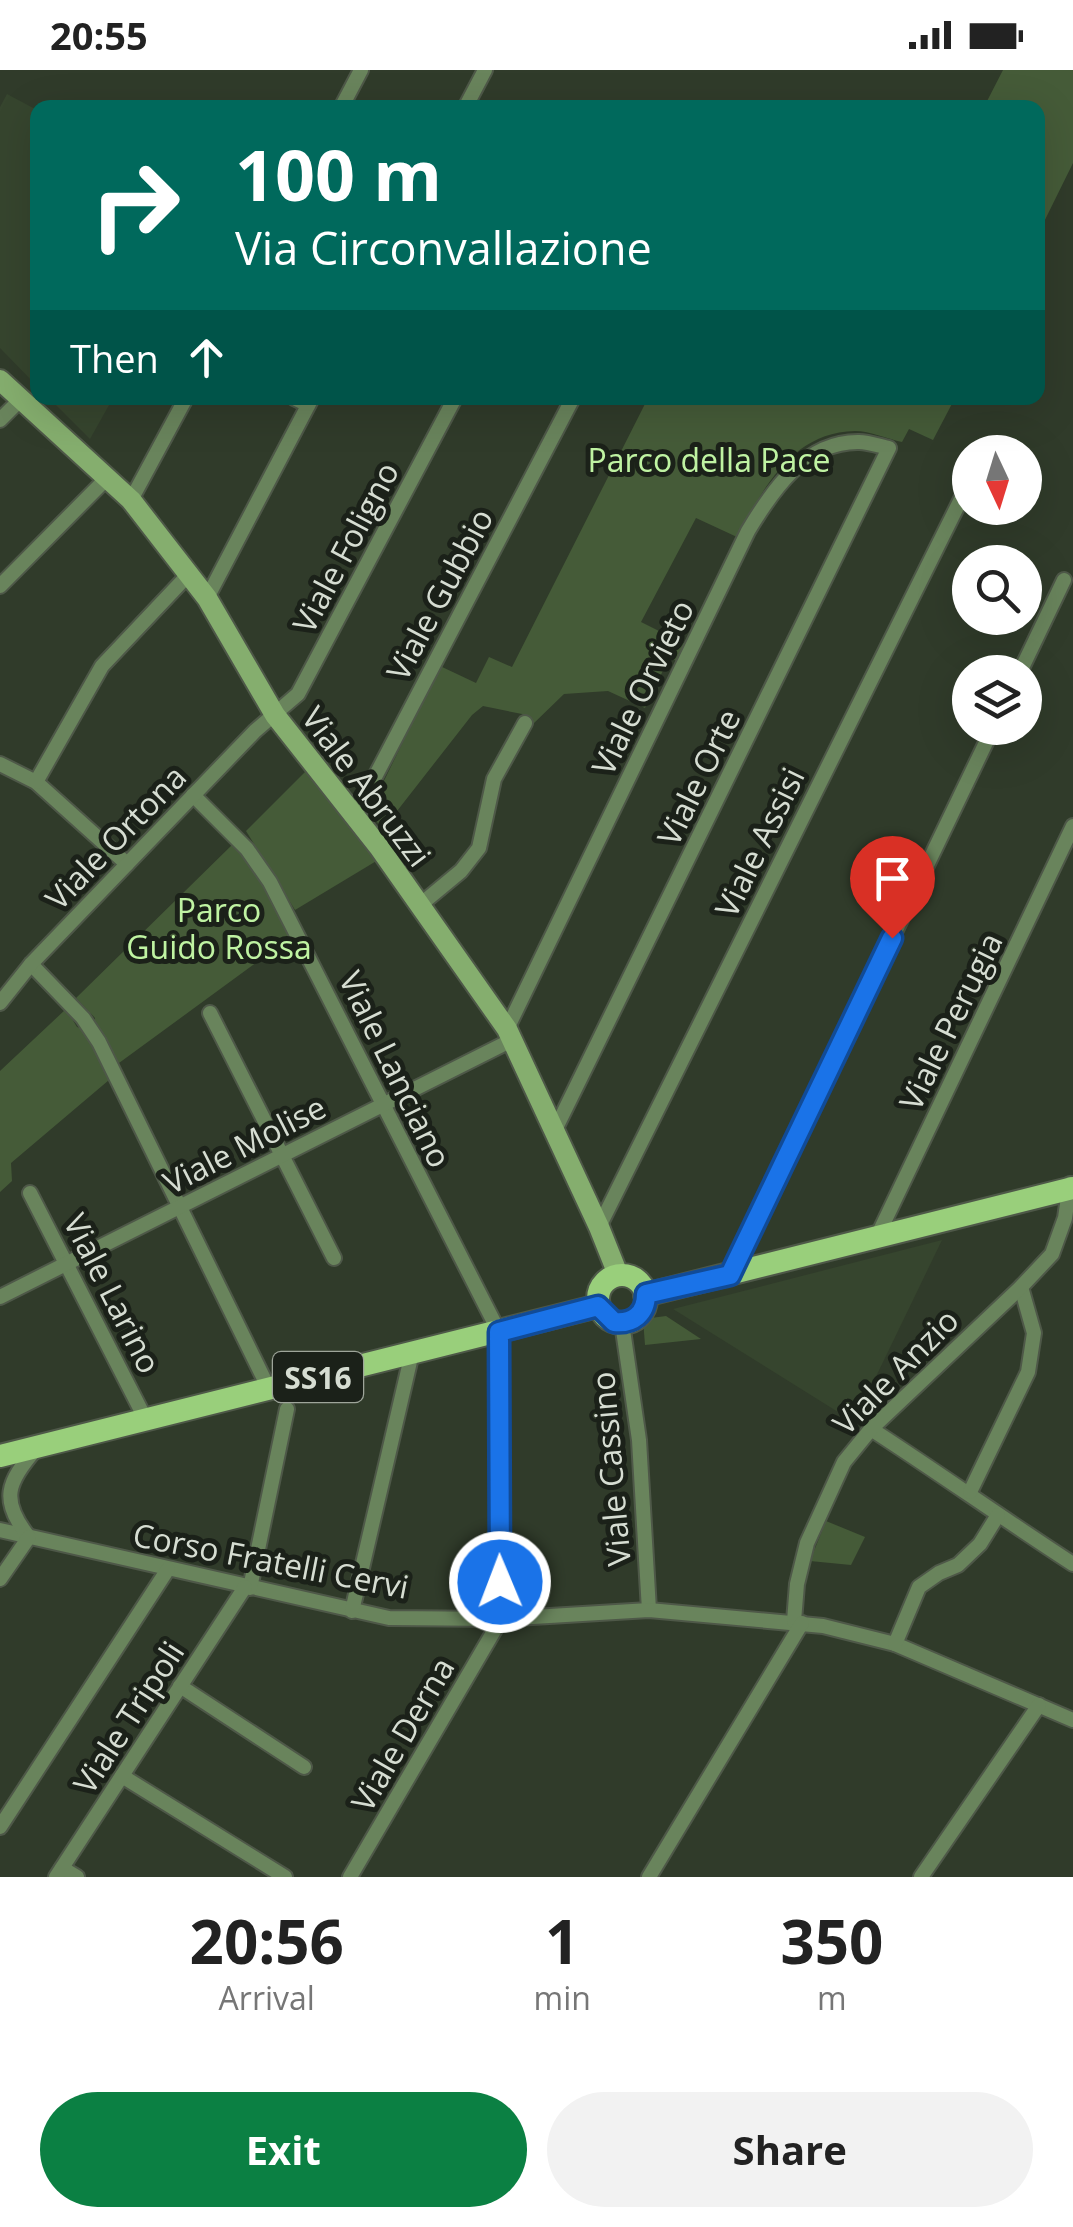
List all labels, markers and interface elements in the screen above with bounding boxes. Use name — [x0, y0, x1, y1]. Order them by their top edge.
text: 20:55 — [50, 9, 148, 61]
text: 100 m — [235, 126, 442, 222]
icon: right — [70, 140, 200, 270]
text: Via Circonvallazione — [235, 217, 652, 278]
icon: ahead — [179, 330, 234, 385]
text: Then — [70, 332, 159, 384]
north arrow — [952, 435, 1042, 525]
map controls — [952, 435, 1042, 745]
park label: Parco della Pace — [587, 438, 831, 481]
street label: Viale Foligno — [282, 454, 408, 640]
street label: Viale Gubbio — [376, 501, 502, 687]
button: search — [952, 545, 1042, 635]
street label: Viale Orvieto — [581, 592, 703, 782]
button: layers — [952, 655, 1042, 745]
street label: Viale Abruzzi — [293, 697, 441, 875]
street label: Viale Orte — [647, 702, 749, 852]
street label: Viale Ortona — [35, 755, 195, 919]
street label: Viale Assisi — [704, 760, 814, 924]
pin — [850, 836, 935, 939]
icon: arrive — [865, 851, 920, 906]
park label: Parco Guido Rossa — [126, 888, 312, 968]
street label: Viale Perugia — [888, 925, 1012, 1117]
street label: Viale Lanciano — [330, 964, 462, 1174]
street label: Viale Molise — [156, 1085, 332, 1203]
street label: Viale Larino — [54, 1206, 172, 1380]
street label: Viale Anzio — [823, 1299, 967, 1443]
road number: SS16 — [273, 1352, 363, 1402]
street label: Viale Cassino — [580, 1370, 640, 1568]
street label: Corso Fratelli Cervi — [130, 1512, 412, 1608]
position arrow — [448, 1530, 552, 1634]
street label: Viale Tripoli — [63, 1633, 193, 1801]
street label: Viale Derna — [341, 1649, 463, 1819]
text: 20:56 — [190, 1900, 344, 1982]
text: 1 — [545, 1900, 579, 1982]
text: 350 — [780, 1900, 883, 1982]
text: Arrival — [219, 1976, 315, 2019]
text: min — [534, 1976, 591, 2019]
text: m — [817, 1976, 847, 2019]
button: Exit — [40, 2092, 527, 2207]
button: Share — [547, 2092, 1033, 2207]

